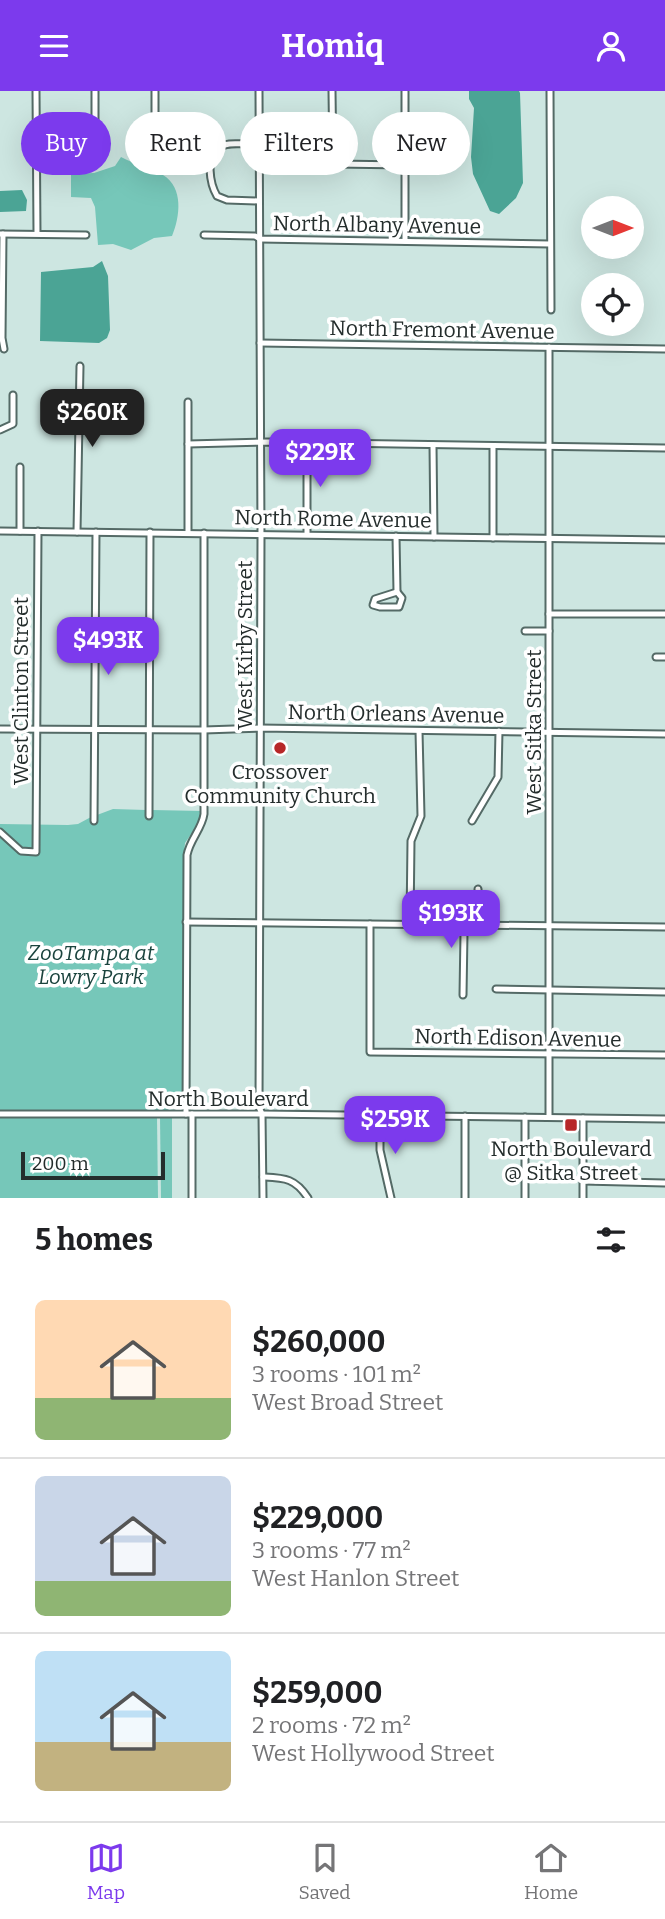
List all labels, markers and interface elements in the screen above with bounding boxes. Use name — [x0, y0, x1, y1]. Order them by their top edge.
icon: menu — [35, 27, 73, 65]
text: Homiq — [281, 27, 384, 65]
icon: person — [592, 27, 630, 65]
chip: Buy — [21, 112, 111, 175]
chip: Rent — [125, 112, 226, 175]
chip: Filters — [240, 112, 358, 175]
chip: New — [372, 112, 470, 175]
north arrow — [581, 196, 644, 259]
map controls — [581, 196, 644, 336]
street label: North Albany Avenue — [273, 210, 481, 240]
button: locate — [581, 273, 644, 336]
street label: North Fremont Avenue — [329, 315, 555, 345]
pin: $260K — [43, 389, 141, 449]
text: $260K — [56, 398, 128, 426]
pin: $229K — [271, 429, 369, 489]
text: $229K — [285, 438, 355, 466]
street label: North Rome Avenue — [234, 504, 432, 534]
street label: West Kirby Street — [232, 560, 258, 730]
street label: West Clinton Street — [8, 597, 34, 785]
pin: $493K — [59, 617, 157, 677]
text: $493K — [73, 626, 143, 654]
street label: West Sitka Street — [521, 649, 547, 815]
street label: North Orleans Avenue — [287, 699, 505, 729]
marker: Crossover Community Church — [272, 740, 288, 756]
place label: Crossover Community Church — [184, 759, 376, 809]
pin: $193K — [402, 891, 500, 950]
text: $193K — [418, 899, 484, 927]
park label: ZooTampa at Lowry Park — [28, 940, 155, 990]
street label: North Edison Avenue — [414, 1023, 622, 1053]
street label: North Boulevard — [147, 1086, 309, 1112]
pin: $259K — [346, 1097, 444, 1156]
text: $259K — [360, 1105, 430, 1133]
marker: North Boulevard @ Sitka Street — [563, 1117, 579, 1133]
place label: North Boulevard @ Sitka Street — [490, 1136, 652, 1186]
scale bar — [21, 1149, 164, 1181]
text: 200 m — [32, 1152, 89, 1175]
icon: filters — [592, 1221, 630, 1259]
text: 5 homes — [35, 1222, 153, 1258]
text: $260,000 — [252, 1324, 386, 1360]
icon: home — [91, 1328, 175, 1412]
text: 3 rooms · 101 m² — [252, 1360, 421, 1388]
text: West Broad Street — [252, 1388, 443, 1416]
text: $229,000 — [252, 1500, 383, 1536]
icon: home — [91, 1504, 175, 1588]
text: 3 rooms · 77 m² — [252, 1536, 411, 1564]
text: West Hanlon Street — [252, 1564, 459, 1592]
text: $259,000 — [252, 1675, 383, 1711]
icon: home — [91, 1679, 175, 1763]
text: 2 rooms · 72 m² — [252, 1711, 411, 1739]
text: West Hollywood Street — [252, 1739, 495, 1767]
tab: Map — [87, 1839, 125, 1904]
tab: Saved — [298, 1839, 351, 1904]
tab: Home — [524, 1839, 578, 1904]

